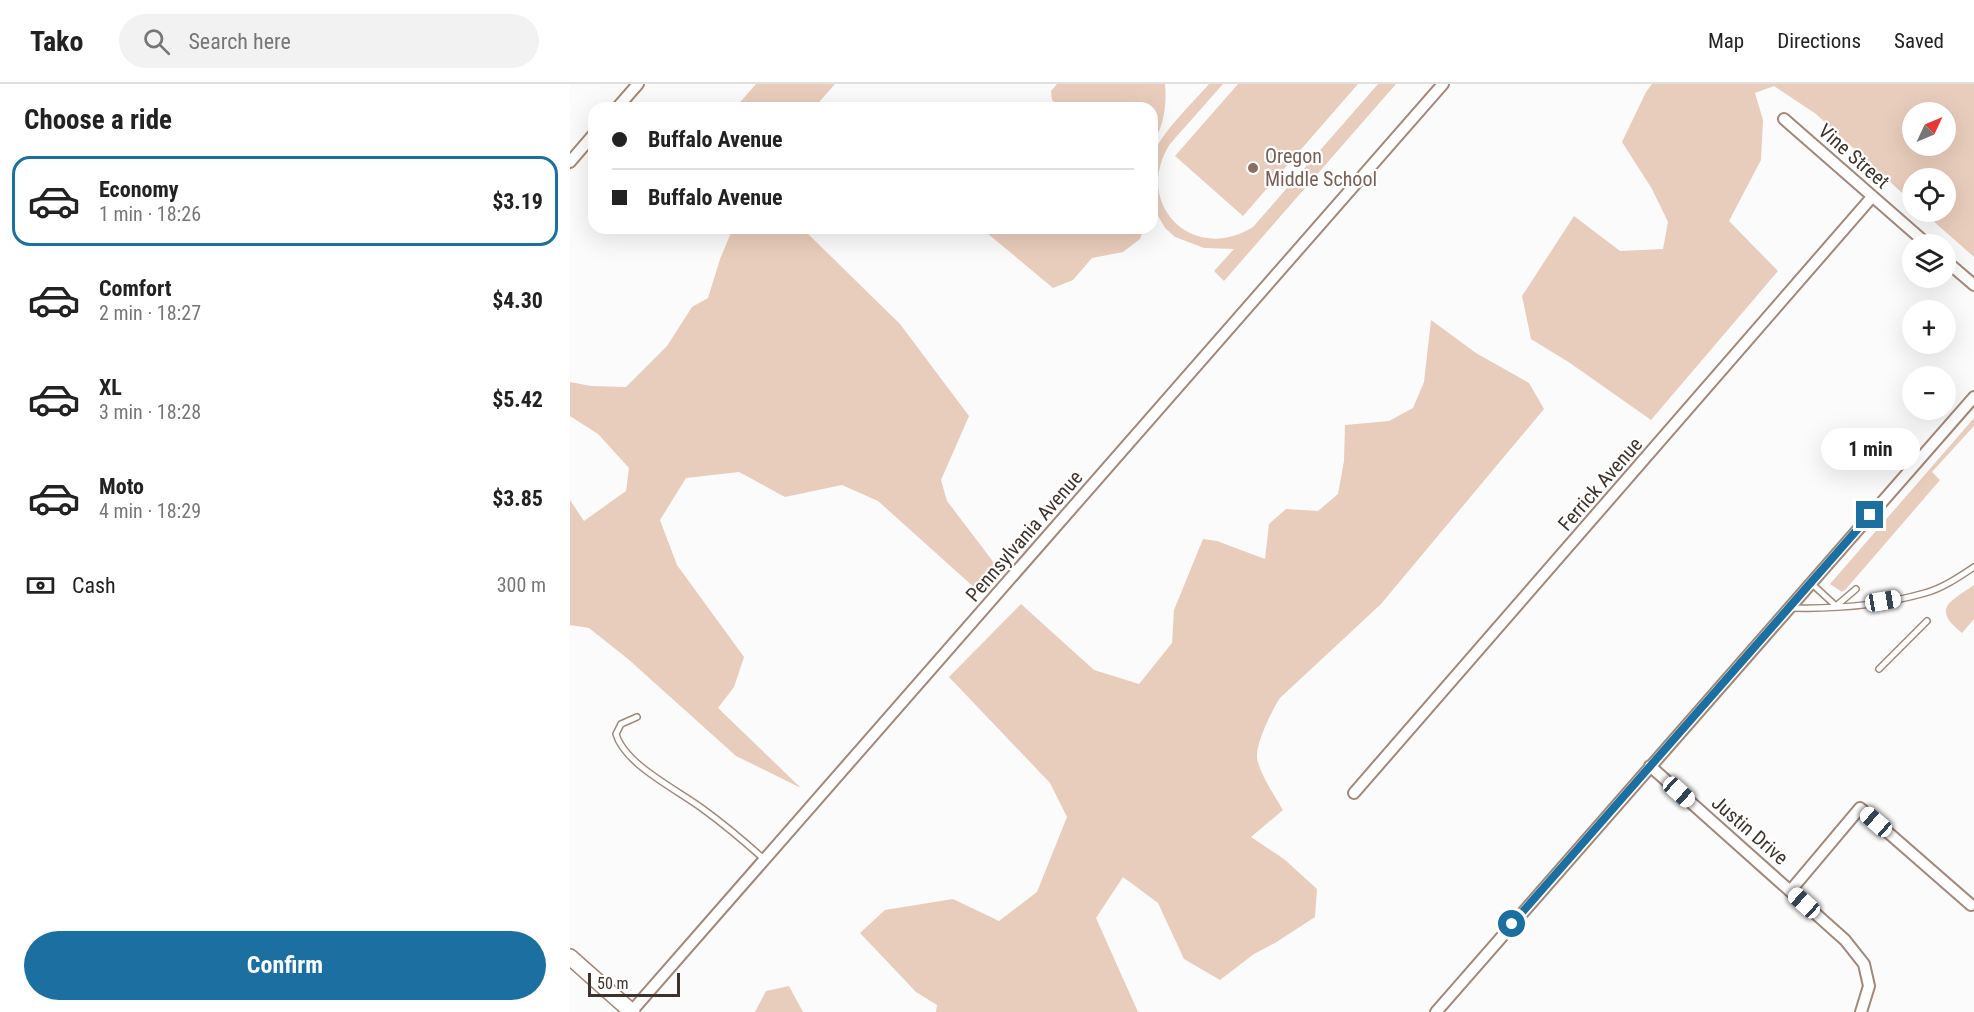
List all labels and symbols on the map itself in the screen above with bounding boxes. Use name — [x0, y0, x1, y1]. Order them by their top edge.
north arrow — [1902, 102, 1956, 156]
street label: Vine Street — [1814, 119, 1895, 193]
place label: Oregon Middle School — [1265, 144, 1377, 191]
marker: Oregon Middle School — [1246, 161, 1260, 175]
callout: 1 min — [1820, 428, 1920, 470]
street label: Ferrick Avenue — [1553, 432, 1647, 536]
street label: Pennsylvania Avenue — [961, 466, 1087, 606]
route end — [1856, 501, 1883, 528]
car — [1864, 589, 1902, 613]
car — [1660, 773, 1698, 811]
street label: Justin Drive — [1707, 790, 1793, 870]
car — [1857, 803, 1895, 841]
car — [1785, 884, 1823, 922]
route start — [1498, 910, 1525, 937]
scale bar — [588, 970, 680, 998]

